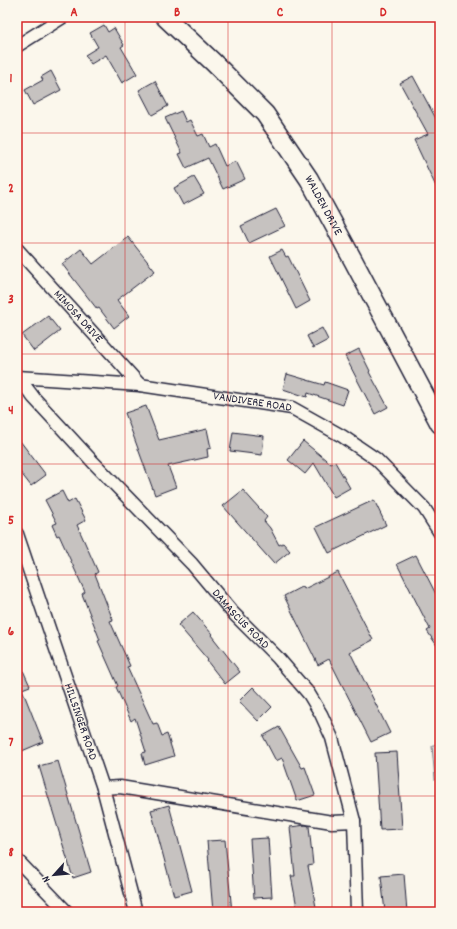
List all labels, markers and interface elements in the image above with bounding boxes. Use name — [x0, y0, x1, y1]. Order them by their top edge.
text: A — [70, 4, 78, 23]
text: B — [174, 4, 180, 23]
text: C — [277, 4, 284, 23]
text: D — [380, 4, 387, 23]
text: 1 — [10, 70, 13, 89]
street label: WALDEN DRIVE — [300, 173, 347, 239]
text: 2 — [8, 180, 14, 199]
street label: MIMOSA DRIVE — [49, 286, 107, 347]
text: 3 — [8, 291, 14, 310]
street label: VANDIVERE ROAD — [212, 388, 293, 416]
text: 4 — [8, 402, 14, 421]
text: 5 — [8, 512, 14, 531]
street label: DAMASCUS ROAD — [208, 585, 273, 653]
text: 6 — [8, 623, 15, 642]
street label: HILLSINGER ROAD — [60, 681, 101, 762]
text: 7 — [9, 734, 14, 753]
text: 8 — [8, 844, 14, 863]
north arrow — [34, 855, 74, 895]
text: N — [38, 872, 55, 885]

